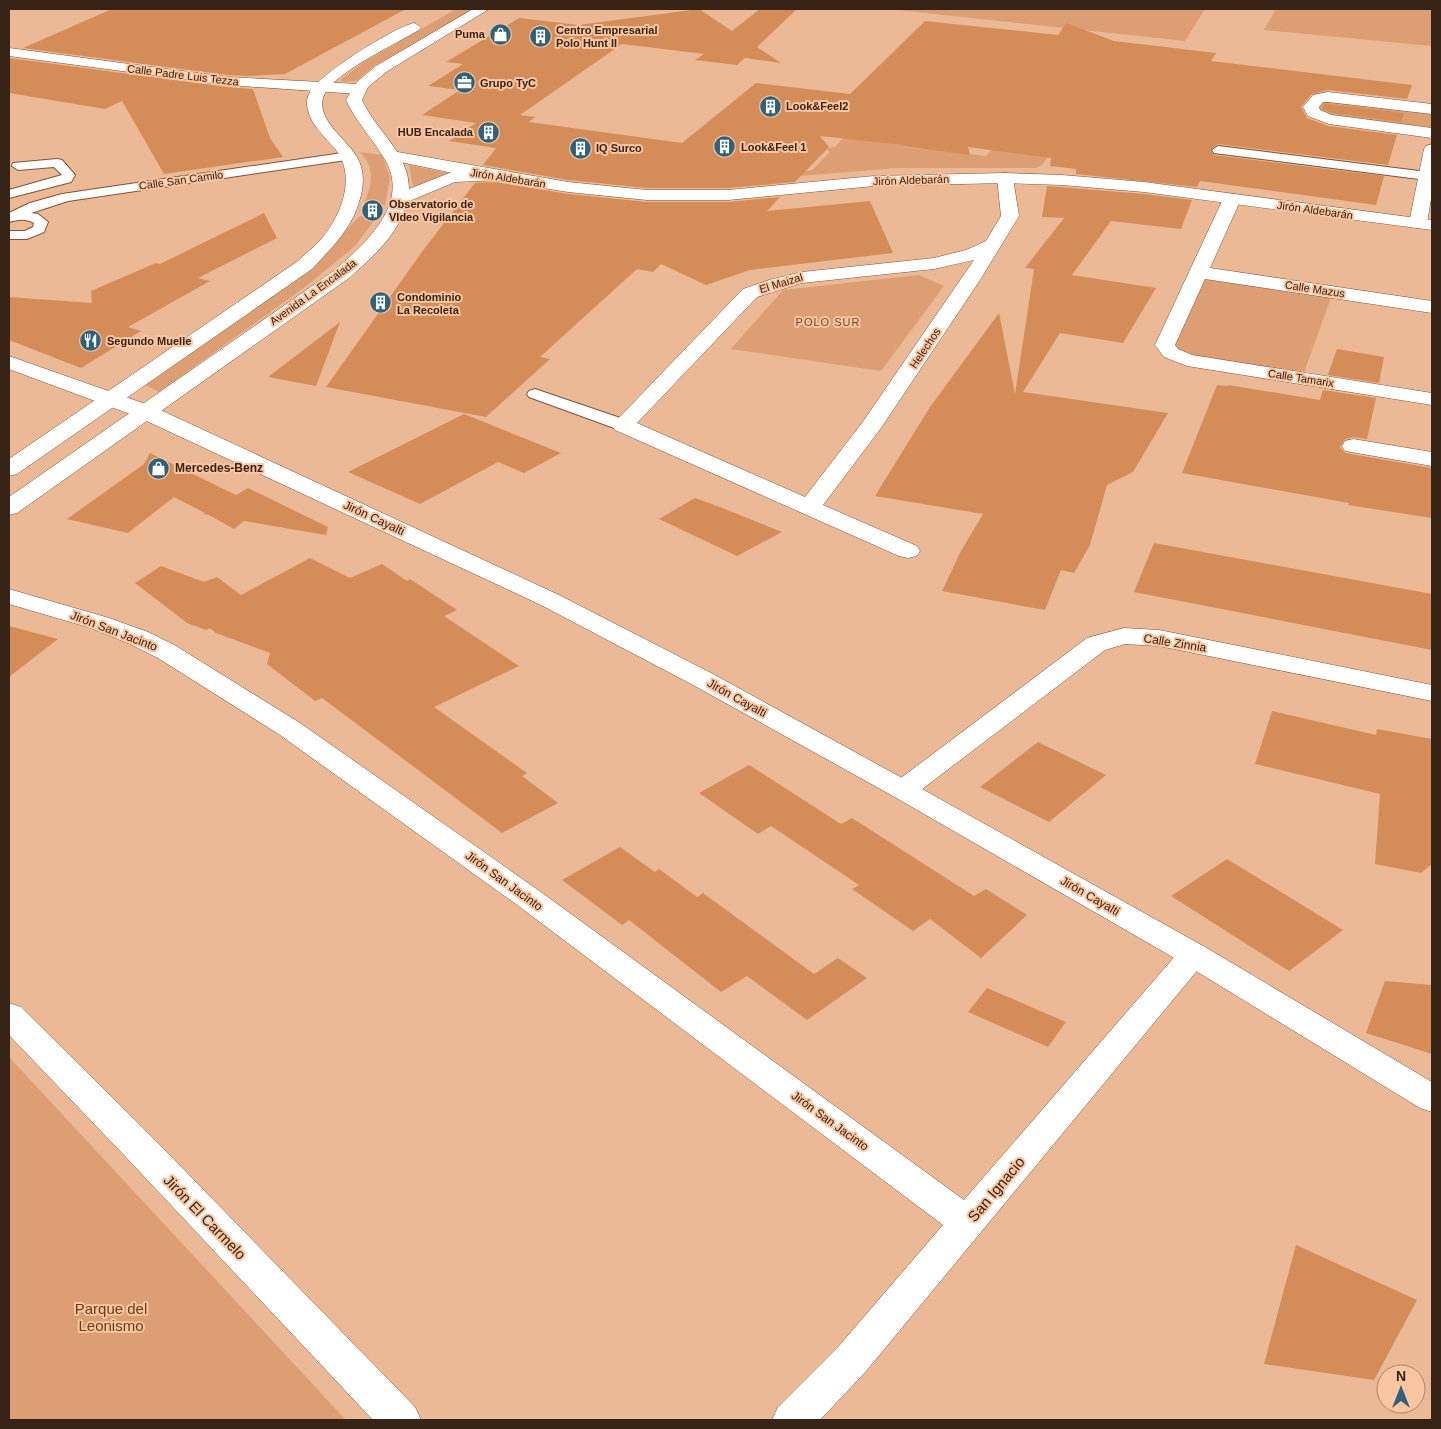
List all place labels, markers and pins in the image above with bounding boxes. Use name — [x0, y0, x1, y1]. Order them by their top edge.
shop icon: Puma — [489, 22, 513, 46]
building icon: Centro Empresarial Polo Hunt II — [528, 24, 552, 48]
place label: Centro Empresarial Polo Hunt II — [556, 24, 657, 49]
place label: Puma — [455, 28, 486, 40]
office icon: Grupo TyC — [452, 71, 476, 95]
place label: Grupo TyC — [480, 77, 536, 89]
building icon: Look&Feel2 — [758, 94, 782, 118]
place label: Look&Feel2 — [786, 100, 848, 112]
building icon: HUB Encalada — [477, 120, 501, 144]
place label: HUB Encalada — [398, 126, 474, 138]
building icon: Look&Feel 1 — [713, 135, 737, 159]
building icon: IQ Surco — [568, 136, 592, 160]
place label: Look&Feel 1 — [741, 141, 806, 153]
place label: IQ Surco — [596, 142, 642, 154]
building icon: Observatorio de VIdeo Vigilancia — [361, 198, 385, 222]
place label: Observatorio de VIdeo Vigilancia — [389, 198, 474, 223]
building icon: Condominio La Recoleta — [369, 291, 393, 315]
place label: Condominio La Recoleta — [397, 291, 461, 316]
restaurant icon: Segundo Muelle — [79, 329, 103, 353]
place label: Segundo Muelle — [107, 335, 191, 347]
shop icon: Mercedes-Benz — [147, 456, 171, 480]
place label: Mercedes-Benz — [175, 461, 263, 475]

